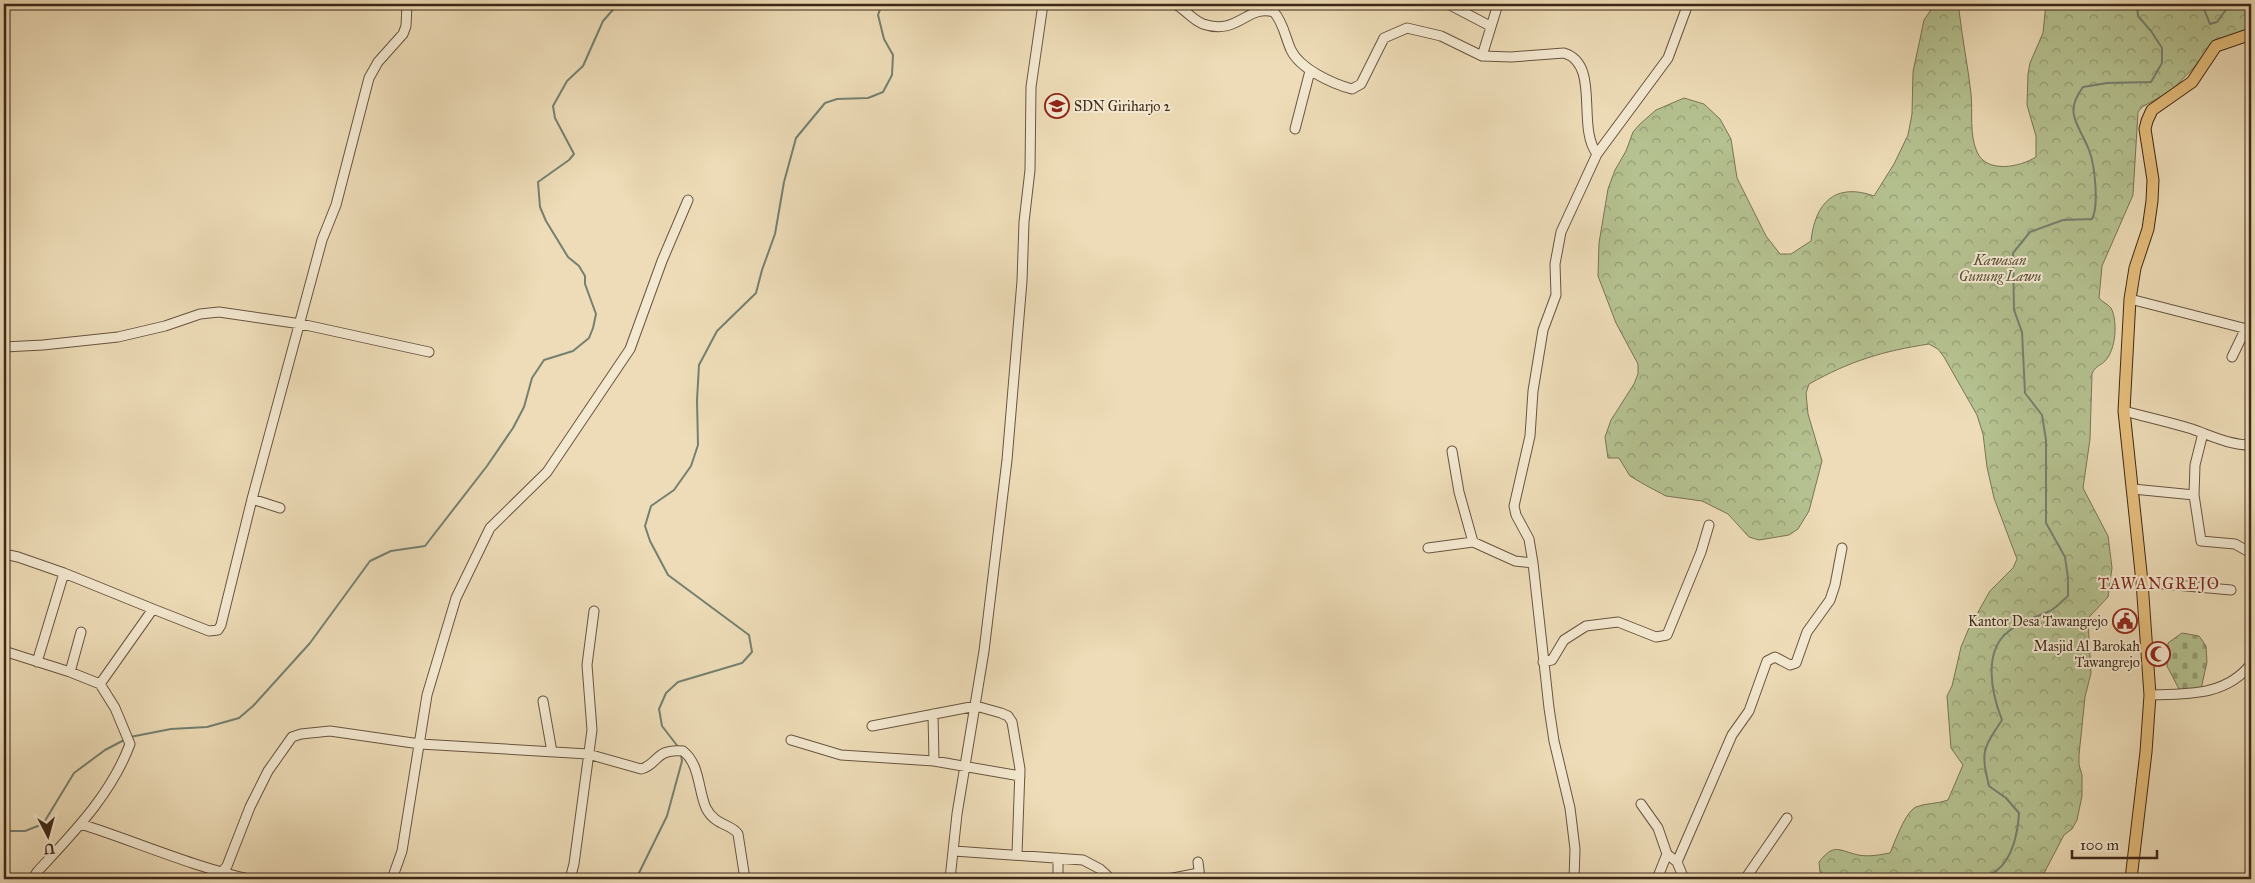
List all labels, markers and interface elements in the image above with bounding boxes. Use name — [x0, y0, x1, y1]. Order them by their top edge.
school or university icon: SDN Giriharjo 2 — [1044, 93, 1070, 119]
place label: SDN Giriharjo 2 — [1074, 98, 1171, 115]
park label: Kawasan Gunung Lawu — [1959, 252, 2041, 285]
district label: TAWANGREJO — [2098, 574, 2220, 594]
public building icon: Kantor Desa Tawangrejo — [2112, 608, 2138, 634]
place label: Kantor Desa Tawangrejo — [1968, 613, 2108, 630]
place label: Masjid Al Barokah Tawangrejo — [2033, 638, 2140, 671]
mosque icon: Masjid Al Barokah Tawangrejo — [2145, 641, 2171, 667]
north arrow — [22, 810, 72, 860]
scale bar — [2072, 828, 2158, 860]
text: 100 m — [2080, 836, 2120, 854]
text: U — [42, 839, 56, 858]

